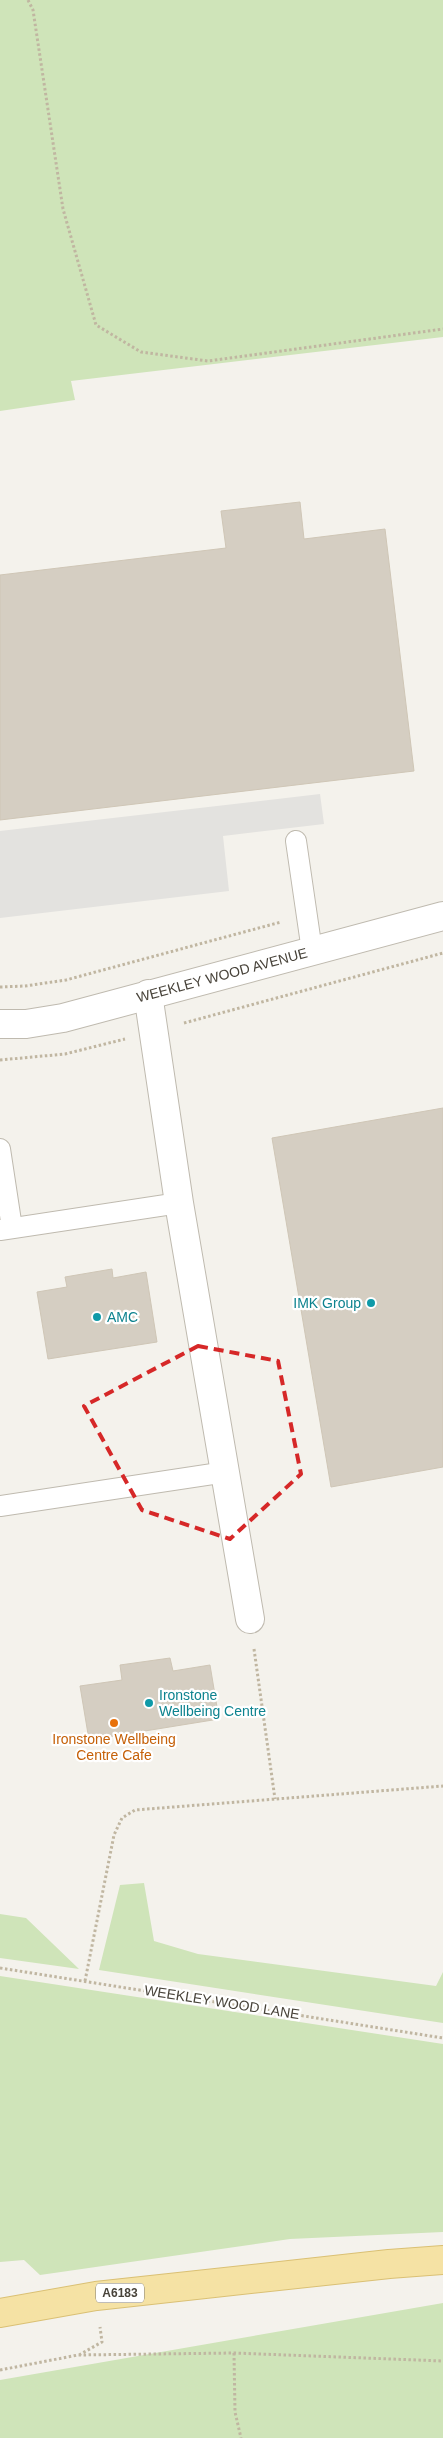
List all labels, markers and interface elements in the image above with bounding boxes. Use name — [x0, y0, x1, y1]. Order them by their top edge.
street label: WEEKLEY WOOD AVENUE — [135, 944, 309, 1006]
place label: IMK Group — [293, 1295, 361, 1311]
marker: IMK Group — [365, 1297, 377, 1309]
place label: AMC — [107, 1309, 138, 1325]
marker: AMC — [91, 1311, 103, 1323]
place label: Ironstone Wellbeing Centre — [159, 1687, 266, 1719]
marker: Ironstone Wellbeing Centre — [143, 1697, 155, 1709]
marker: Ironstone Wellbeing Centre Cafe — [108, 1717, 120, 1729]
place label: Ironstone Wellbeing Centre Cafe — [52, 1731, 176, 1763]
street label: WEEKLEY WOOD LANE — [143, 1982, 301, 2022]
road number: A6183 — [96, 2284, 144, 2302]

